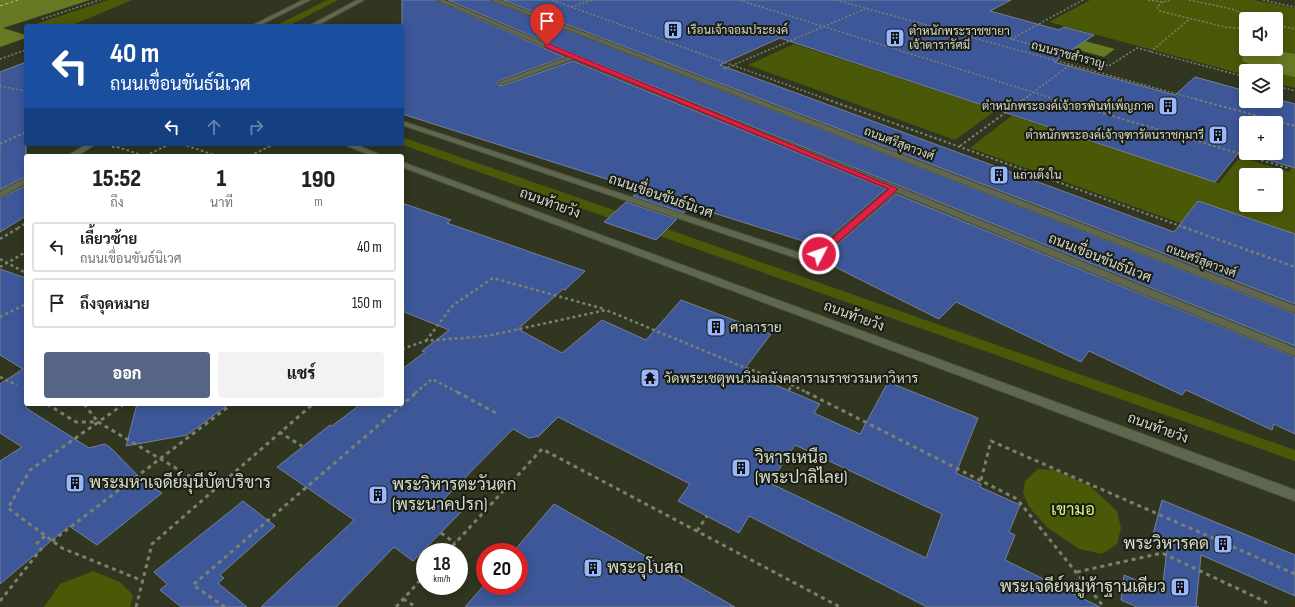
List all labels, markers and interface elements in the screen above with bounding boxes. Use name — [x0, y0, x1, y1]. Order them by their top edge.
pin — [530, 4, 564, 45]
icon: arrive — [536, 10, 558, 32]
map controls — [1239, 12, 1283, 212]
button: sound — [1239, 12, 1283, 56]
building icon: เรือนเจ้าจอมประยงค์ — [662, 19, 684, 41]
place label: เรือนเจ้าจอมประยงค์ — [687, 22, 788, 38]
place label: ตำหนักพระราชชายา เจ้าดารารัศมี — [909, 24, 1010, 53]
building icon: ตำหนักพระราชชายา เจ้าดารารัศมี — [884, 27, 906, 49]
text: 40 m — [110, 37, 159, 70]
street label: ถนนราชสำราญ — [1030, 38, 1106, 72]
icon: left — [44, 40, 96, 92]
button: layers — [1239, 64, 1283, 108]
text: ถนนเขื่อนขันธ์นิเวศ — [110, 74, 251, 95]
building icon: ตำหนักพระองค์เจ้าอรพินทุ์เพ็ญภาค — [1157, 95, 1179, 117]
place label: ตำหนักพระองค์เจ้าอรพินทุ์เพ็ญภาค — [982, 97, 1154, 115]
icon: left — [161, 116, 183, 138]
icon: ahead — [203, 116, 225, 138]
icon: right — [245, 116, 267, 138]
button: + — [1239, 116, 1283, 160]
street label: ถนนศรีสุดาวงศ์ — [861, 123, 937, 165]
building icon: ตำหนักพระองค์เจ้าจุฑารัตนราชกุมารี — [1207, 124, 1229, 146]
place label: ตำหนักพระองค์เจ้าจุฑารัตนราชกุมารี — [1025, 127, 1204, 144]
text: 15:52 — [93, 164, 141, 193]
text: 1 — [217, 164, 226, 193]
building icon: แถวเต๊งใน — [988, 164, 1010, 186]
text: 190 — [302, 165, 335, 194]
street label: ถนนเขื่อนขันธ์นิเวศ — [606, 166, 717, 222]
place label: แถวเต๊งใน — [1013, 167, 1062, 183]
button: − — [1239, 168, 1283, 212]
street label: ถนนท้ายวัง — [517, 183, 583, 222]
text: m — [314, 194, 323, 210]
text: ถึง — [110, 195, 124, 211]
text: นาที — [210, 195, 233, 211]
street label: ถนนเขื่อนขันธ์นิเวศ — [1046, 226, 1155, 286]
text: เลี้ยวซ้าย — [80, 230, 137, 249]
position arrow — [798, 233, 840, 275]
icon: left — [46, 236, 68, 258]
text: 40 m — [357, 238, 382, 257]
street label: ถนนศรีสุดาวงศ์ — [1163, 240, 1239, 282]
text: ถนนเขื่อนขันธ์นิเวศ — [80, 251, 182, 267]
icon: arrive — [46, 292, 68, 314]
text: 150 m — [352, 294, 382, 313]
text: ถึงจุดหมาย — [80, 295, 150, 314]
street label: ถนนท้ายวัง — [821, 296, 887, 335]
building icon: ศาลาราย — [705, 316, 727, 338]
place label: ศาลาราย — [730, 319, 782, 336]
button: ออก — [44, 352, 210, 398]
button: แชร์ — [218, 352, 384, 398]
temple icon: วัดพระเชตุพนวิมลมังคลารามราชวรมหาวิหาร — [639, 367, 661, 389]
place label: วัดพระเชตุพนวิมลมังคลารามราชวรมหาวิหาร — [664, 370, 919, 388]
street label: ถนนท้ายวัง — [1125, 408, 1191, 447]
place label: วิหารเหนือ (พระปาลิไลย) — [755, 447, 847, 488]
building icon: วิหารเหนือ (พระปาลิไลย) — [730, 457, 752, 479]
place label: พระมหาเจดีย์มุนีบัตบริขาร — [89, 470, 271, 494]
building icon: พระมหาเจดีย์มุนีบัตบริขาร — [64, 472, 86, 494]
place label: พระวิหารตะวันตก (พระนาคปรก) — [392, 474, 517, 515]
building icon: พระวิหารตะวันตก (พระนาคปรก) — [367, 484, 389, 506]
park label: เขามอ — [1051, 500, 1095, 520]
building icon: พระวิหารคด — [1212, 533, 1234, 555]
place label: พระวิหารคด — [1123, 534, 1209, 554]
speed limit sign: 20 — [476, 543, 528, 595]
text: 18 — [433, 552, 451, 576]
place label: พระอุโบสถ — [607, 556, 684, 579]
building icon: พระอุโบสถ — [582, 557, 604, 579]
text: km/h — [433, 573, 451, 585]
place label: พระเจดีย์หมู่ห้าฐานเดียว — [1000, 574, 1166, 598]
building icon: พระเจดีย์หมู่ห้าฐานเดียว — [1169, 576, 1191, 598]

